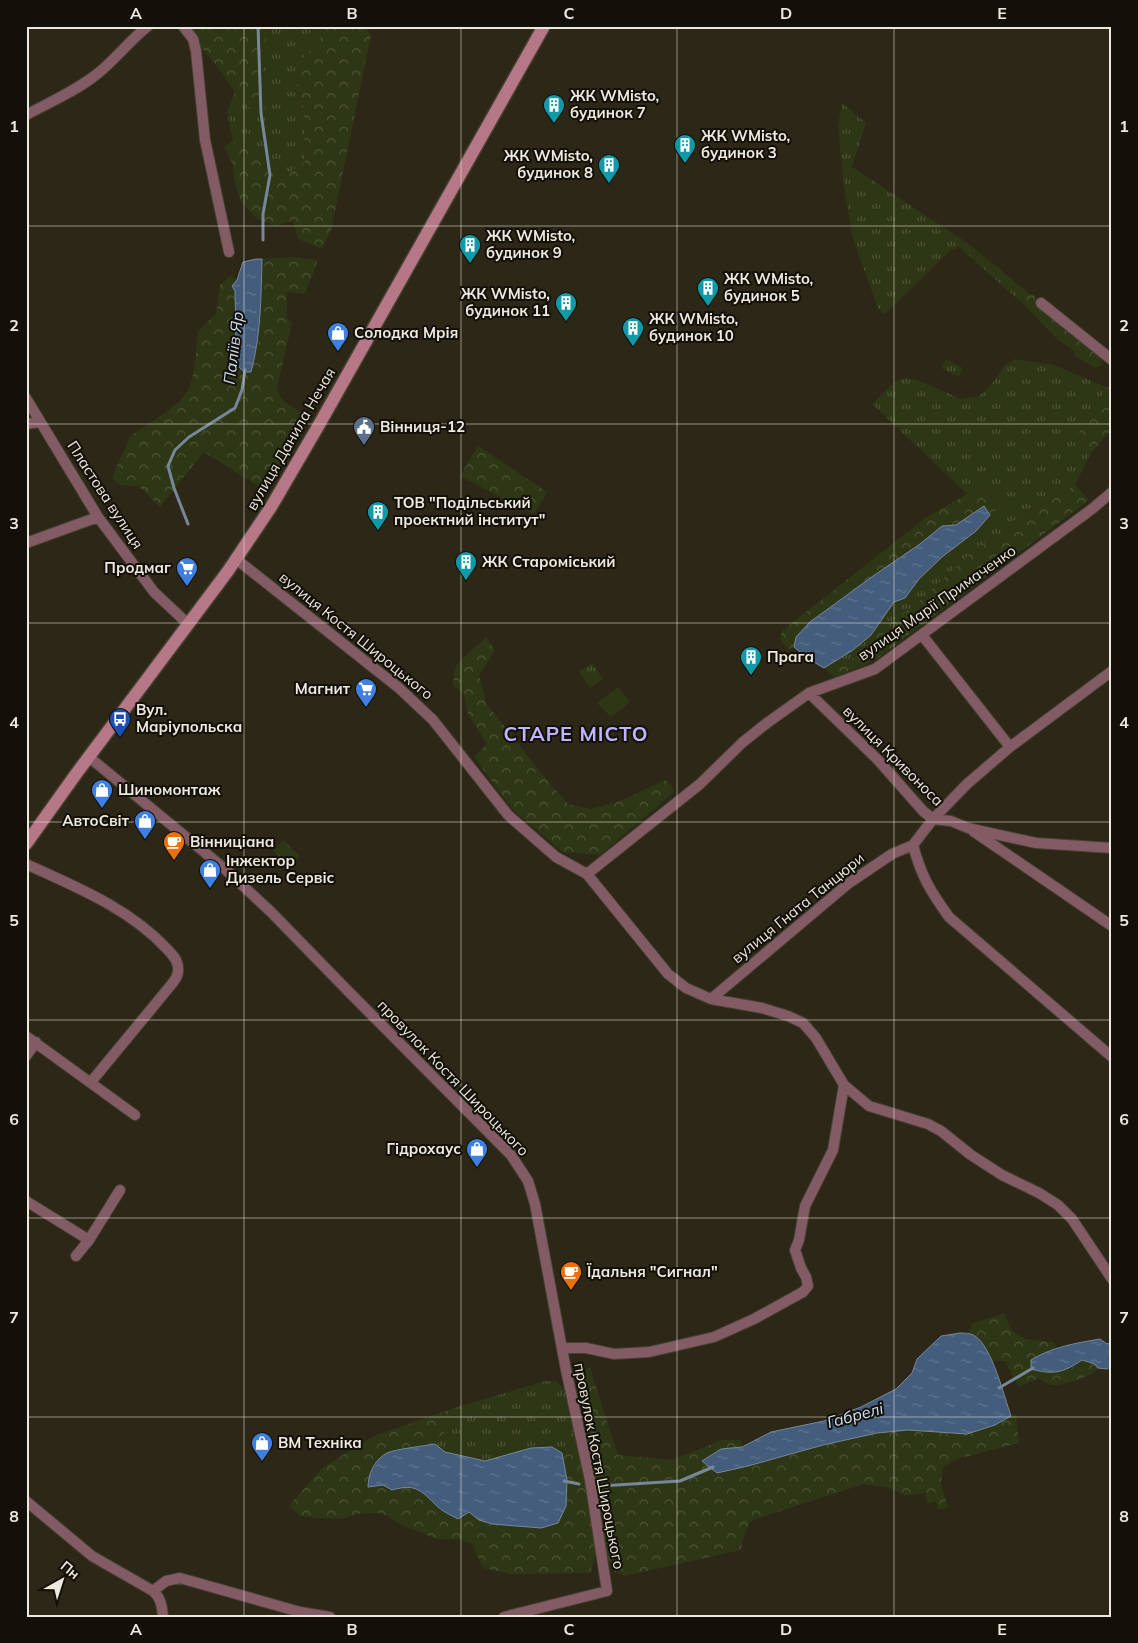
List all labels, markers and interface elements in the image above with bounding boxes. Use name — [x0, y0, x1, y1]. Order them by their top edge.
text: A — [130, 3, 142, 23]
text: B — [346, 3, 358, 23]
text: C — [564, 3, 575, 23]
text: D — [780, 3, 792, 23]
text: E — [997, 3, 1007, 23]
place label: ЖК WMisto, будинок 7 — [570, 86, 659, 122]
building icon: ЖК WMisto, будинок 7 — [542, 93, 566, 124]
text: 1 — [9, 116, 19, 136]
text: 1 — [1119, 116, 1129, 136]
place label: ЖК WMisto, будинок 3 — [701, 126, 790, 162]
building icon: ЖК WMisto, будинок 3 — [673, 133, 697, 164]
place label: ЖК WMisto, будинок 8 — [504, 146, 593, 182]
building icon: ЖК WMisto, будинок 8 — [597, 153, 621, 184]
place label: ЖК WMisto, будинок 9 — [486, 226, 575, 262]
building icon: ЖК WMisto, будинок 9 — [458, 233, 482, 264]
place label: ЖК WMisto, будинок 5 — [724, 269, 813, 305]
building icon: ЖК WMisto, будинок 5 — [696, 276, 720, 307]
place label: ЖК WMisto, будинок 11 — [461, 284, 550, 320]
building icon: ЖК WMisto, будинок 11 — [554, 291, 578, 322]
place label: ЖК WMisto, будинок 10 — [649, 309, 738, 345]
water label: Паліїв Яр — [219, 310, 247, 386]
text: 2 — [9, 315, 19, 335]
text: 2 — [1119, 315, 1129, 335]
building icon: ЖК WMisto, будинок 10 — [621, 316, 645, 347]
shop icon: Солодка Мрія — [326, 321, 350, 352]
place label: Солодка Мрія — [354, 323, 458, 342]
street label: вулиця Данила Нечая — [242, 364, 339, 513]
public building icon: Вінниця-12 — [352, 415, 376, 446]
place label: Вінниця-12 — [380, 417, 465, 436]
street label: Пластова вулиця — [63, 437, 147, 552]
place label: ТОВ "Подільський проектний інститут" — [394, 493, 545, 529]
building icon: ТОВ "Подільський проектний інститут" — [366, 500, 390, 531]
text: 3 — [9, 513, 19, 533]
text: 3 — [1119, 513, 1129, 533]
street label: вулиця Марії Примаченко — [854, 541, 1020, 665]
building icon: ЖК Староміський — [454, 550, 478, 581]
place label: ЖК Староміський — [482, 552, 616, 571]
supermarket icon: Продмаг — [175, 556, 199, 587]
place label: Продмаг — [104, 558, 171, 577]
street label: вулиця Костя Широцького — [275, 568, 437, 704]
building icon: Прага — [739, 645, 763, 676]
place label: Прага — [767, 647, 814, 666]
supermarket icon: Магнит — [354, 677, 378, 708]
place label: Магнит — [295, 679, 351, 698]
place label: Вул. Маріупольска — [136, 700, 242, 736]
street label: вулиця Кривоноса — [839, 701, 948, 810]
bus stop icon: Вул. Маріупольска — [108, 707, 132, 738]
text: 4 — [9, 712, 19, 732]
text: 4 — [1119, 712, 1129, 732]
district label: СТАРЕ МІСТО — [504, 721, 648, 746]
shop icon: Шиномонтаж — [90, 778, 114, 809]
place label: Шиномонтаж — [118, 780, 221, 799]
shop icon: АвтоСвіт — [133, 809, 157, 840]
place label: АвтоСвіт — [62, 811, 130, 830]
cafe icon: Вінниціана — [162, 830, 186, 861]
place label: Вінниціана — [190, 832, 274, 851]
street label: вулиця Гната Танцюри — [727, 848, 868, 967]
place label: Інжектор Дизель Сервіс — [226, 851, 335, 887]
shop icon: Інжектор Дизель Сервіс — [198, 858, 222, 889]
text: 5 — [9, 910, 19, 930]
text: 5 — [1119, 910, 1129, 930]
street label: провулок Костя Широцького — [374, 996, 533, 1160]
text: 6 — [9, 1109, 19, 1129]
text: 6 — [1119, 1109, 1129, 1129]
shop icon: Гідрохаус — [465, 1137, 489, 1168]
place label: Гідрохаус — [386, 1139, 461, 1158]
cafe icon: Їдальня "Сигнал" — [559, 1260, 583, 1291]
place label: Їдальня "Сигнал" — [586, 1262, 718, 1281]
text: 7 — [9, 1307, 19, 1327]
text: 7 — [1119, 1307, 1129, 1327]
street label: провулок Костя Широцького — [570, 1361, 629, 1571]
water label: Габрелі — [825, 1398, 886, 1432]
shop icon: ВМ Техніка — [250, 1431, 274, 1462]
place label: ВМ Техніка — [278, 1433, 362, 1452]
text: 8 — [9, 1506, 19, 1526]
text: 8 — [1119, 1506, 1129, 1526]
north arrow — [38, 1556, 88, 1606]
text: Пн — [57, 1557, 83, 1583]
text: A — [130, 1619, 142, 1639]
text: B — [346, 1619, 358, 1639]
text: C — [564, 1619, 575, 1639]
text: D — [780, 1619, 792, 1639]
text: E — [997, 1619, 1007, 1639]

